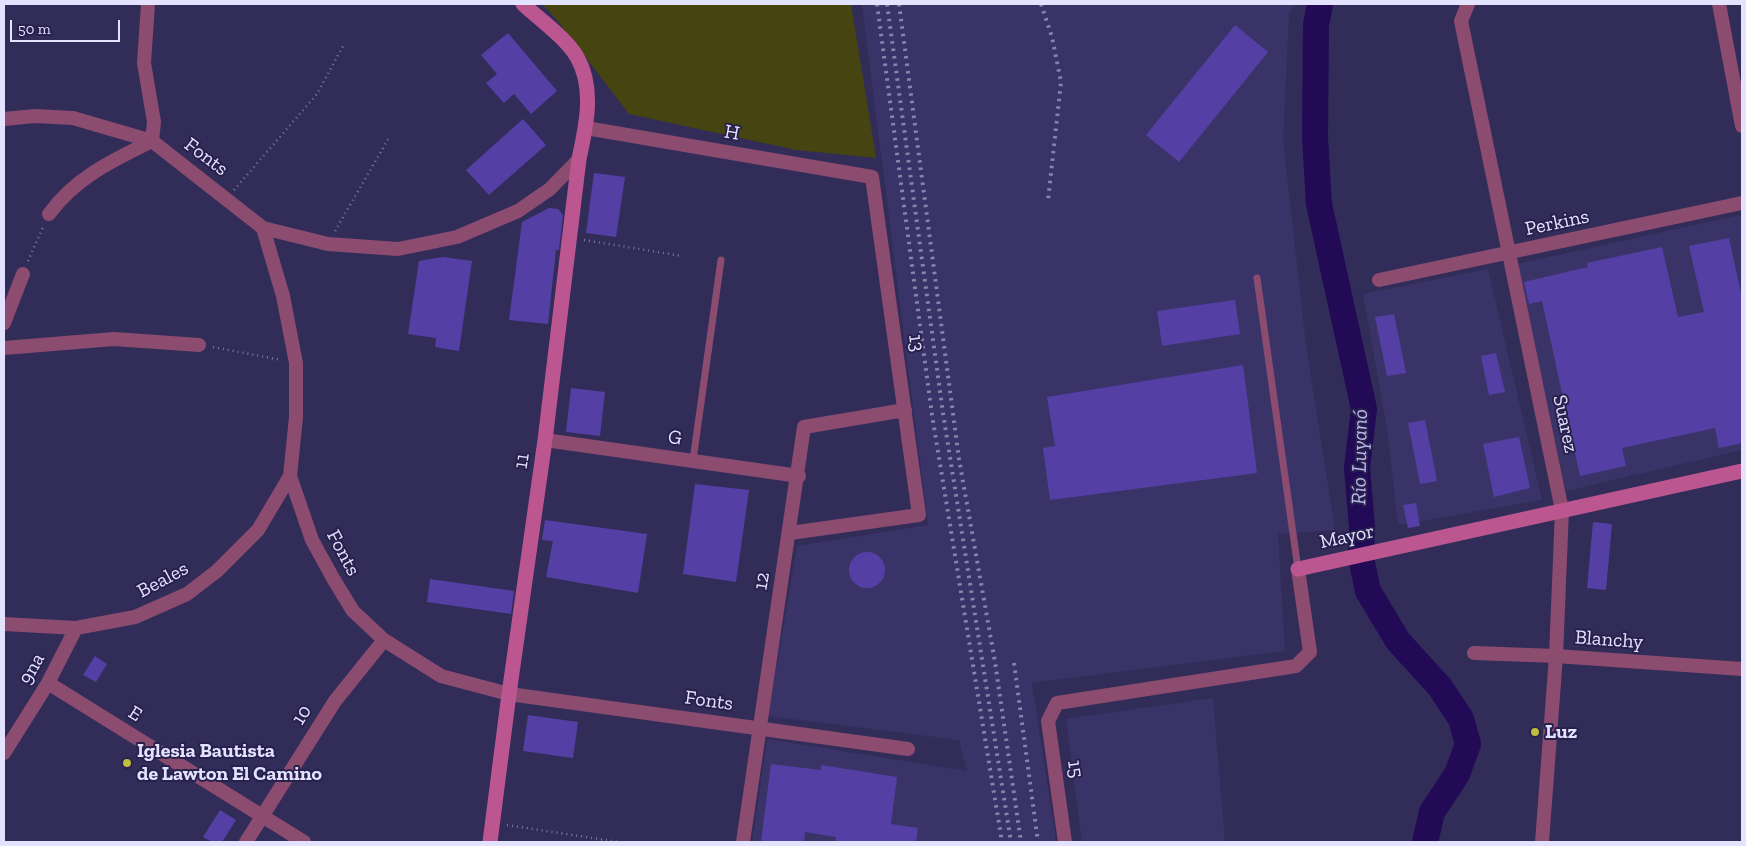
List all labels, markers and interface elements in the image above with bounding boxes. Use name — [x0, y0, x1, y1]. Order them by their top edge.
scale bar — [12, 10, 122, 42]
text: 50 m — [18, 20, 51, 38]
street label: H — [722, 120, 742, 146]
street label: Fonts — [179, 133, 233, 181]
street label: Perkins — [1523, 205, 1591, 241]
street label: 13 — [903, 333, 929, 353]
street label: Suarez — [1547, 393, 1583, 455]
water label: Río Luyanó — [1347, 409, 1373, 505]
street label: G — [666, 425, 684, 451]
street label: 11 — [509, 452, 535, 470]
street label: Mayor — [1317, 520, 1377, 554]
street label: Fonts — [321, 526, 365, 580]
street label: Beales — [133, 557, 193, 603]
street label: 12 — [749, 570, 775, 592]
street label: Blanchy — [1574, 626, 1644, 654]
street label: 9na — [14, 649, 50, 689]
street label: Fonts — [683, 686, 735, 716]
street label: 10 — [287, 700, 317, 730]
street label: E — [124, 701, 146, 727]
place label: Luz — [1545, 720, 1577, 744]
marker: Luz — [1529, 726, 1541, 738]
place label: Iglesia Bautista de Lawton El Camino — [137, 739, 322, 786]
marker: Iglesia Bautista de Lawton El Camino — [121, 757, 133, 769]
street label: 15 — [1062, 758, 1088, 780]

